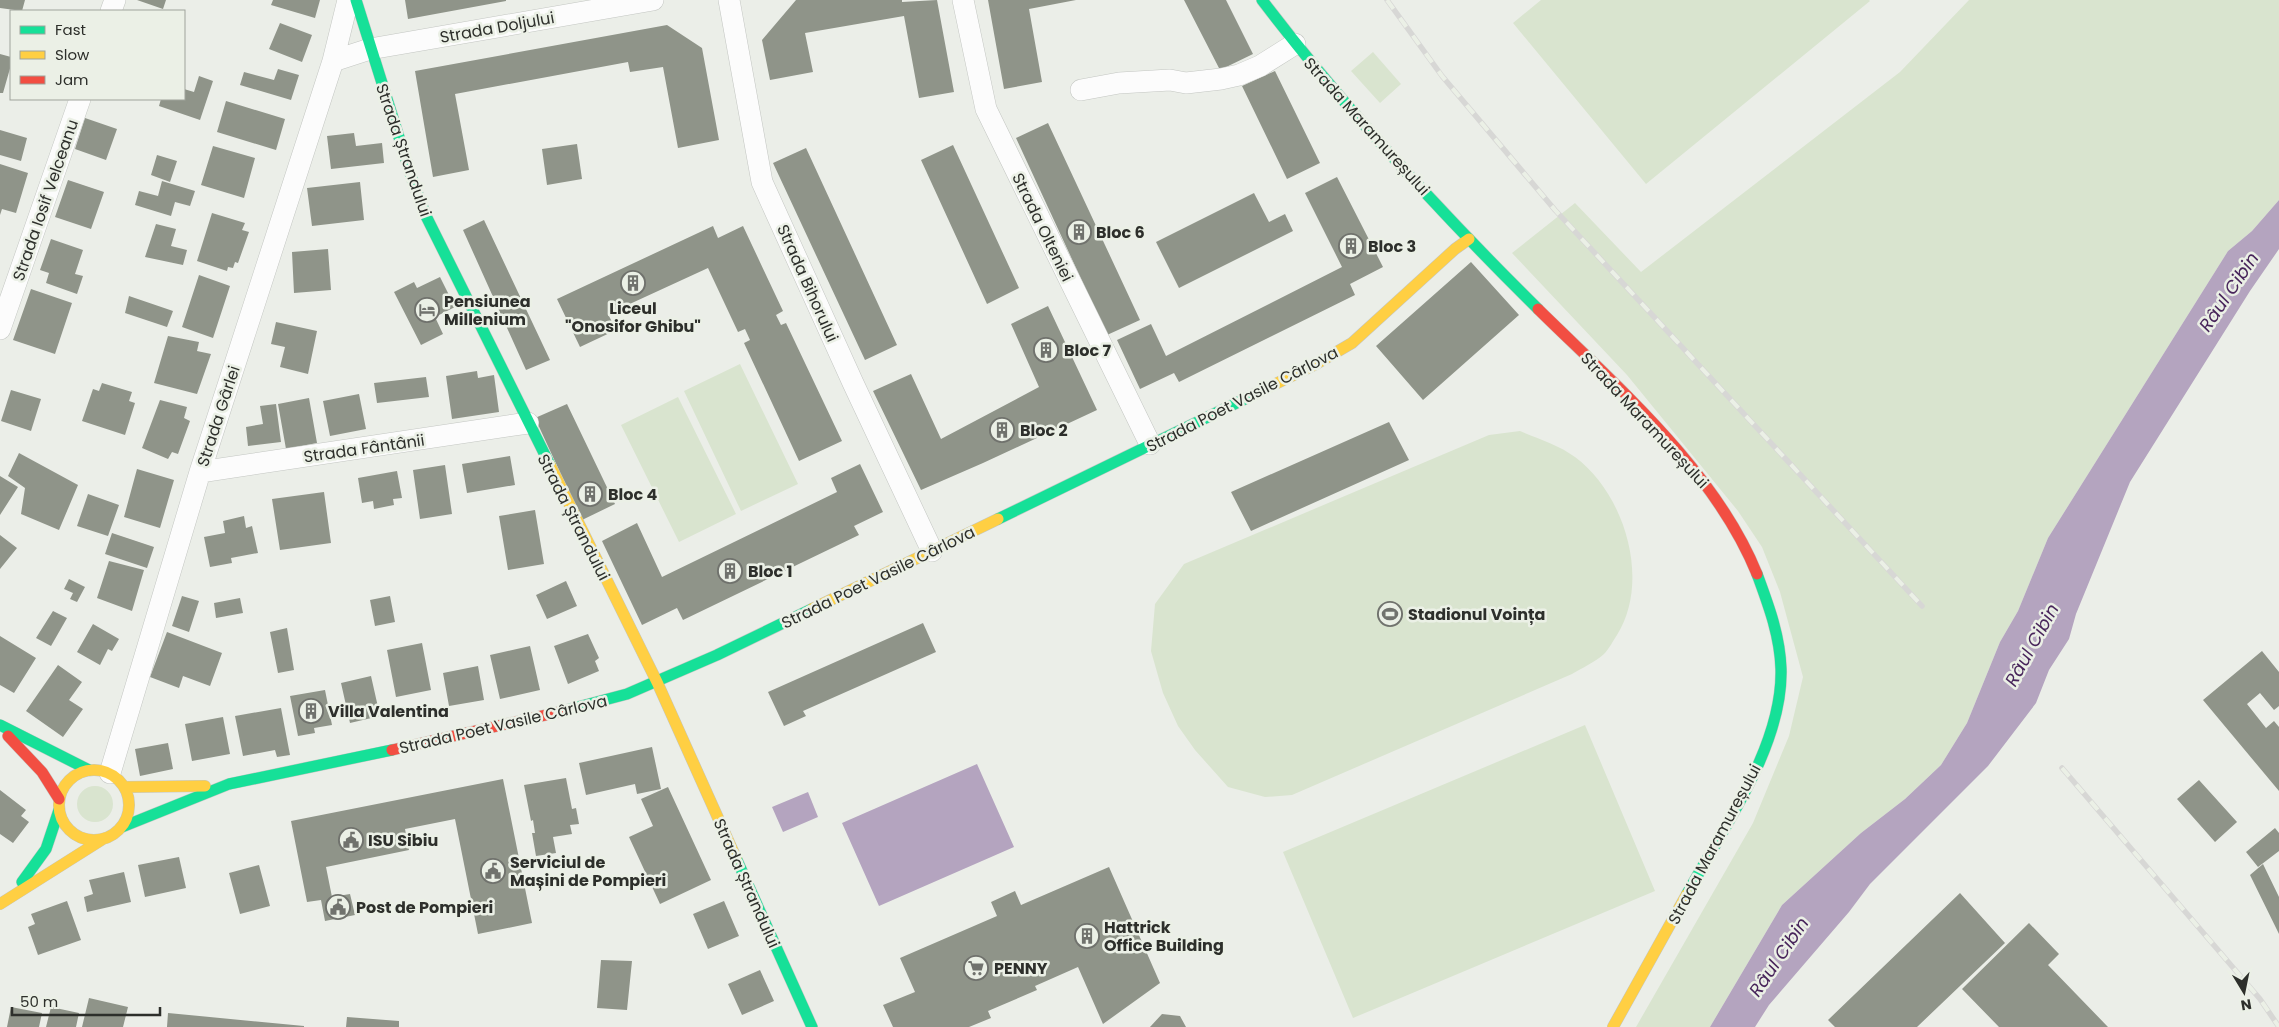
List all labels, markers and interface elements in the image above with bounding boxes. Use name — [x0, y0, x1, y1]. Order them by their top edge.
street label: Strada Doljului — [438, 6, 556, 49]
legend — [10, 10, 185, 100]
text: Fast — [55, 19, 86, 40]
text: Slow — [55, 44, 90, 65]
street label: Strada Maramureșului — [1298, 52, 1435, 200]
text: Jam — [55, 69, 89, 90]
street label: Strada Ștrandului — [370, 81, 437, 220]
street label: Strada Iosif Velceanu — [7, 116, 84, 284]
street label: Strada Olteniei — [1006, 169, 1079, 285]
building icon: Bloc 6 — [1066, 219, 1092, 245]
street label: Strada Bihorului — [771, 221, 844, 346]
place label: Bloc 6 — [1096, 221, 1145, 244]
building icon: Bloc 3 — [1338, 233, 1364, 259]
place label: Bloc 3 — [1368, 235, 1416, 258]
water label: Râul Cibin — [2193, 247, 2264, 336]
building icon: Liceul "Onosifor Ghibu" — [620, 270, 646, 296]
place label: Pensiunea Millenium — [444, 290, 531, 331]
hotel icon: Pensiunea Millenium — [414, 297, 440, 323]
place label: Liceul "Onosifor Ghibu" — [565, 297, 701, 338]
building icon: Bloc 7 — [1033, 337, 1059, 363]
place label: Bloc 7 — [1064, 339, 1112, 362]
street label: Strada Poet Vasile Cârlova — [1142, 341, 1342, 458]
street label: Strada Maramureșului — [1575, 347, 1714, 493]
street label: Strada Gârlei — [191, 363, 246, 470]
building icon: Bloc 2 — [989, 417, 1015, 443]
place label: Bloc 2 — [1020, 419, 1068, 442]
street label: Strada Fântânii — [302, 429, 426, 468]
street label: Strada Ștrandului — [532, 450, 615, 585]
building icon: Bloc 4 — [577, 481, 603, 507]
place label: Bloc 4 — [608, 483, 658, 506]
street label: Strada Poet Vasile Cârlova — [778, 521, 979, 634]
building icon: Bloc 1 — [717, 558, 743, 584]
place label: Bloc 1 — [748, 560, 793, 583]
water label: Râul Cibin — [1999, 599, 2065, 691]
sports icon: Stadionul Voința — [1377, 601, 1403, 627]
place label: Stadionul Voința — [1408, 603, 1545, 626]
street label: Strada Poet Vasile Cârlova — [397, 689, 609, 760]
building icon: Villa Valentina — [298, 698, 324, 724]
place label: Villa Valentina — [328, 700, 449, 723]
street label: Strada Maramureșului — [1662, 760, 1767, 928]
street label: Strada Ștrandului — [708, 815, 785, 952]
public building icon: ISU Sibiu — [338, 827, 364, 853]
place label: ISU Sibiu — [368, 829, 438, 852]
place label: Serviciul de Mașini de Pompieri — [510, 851, 666, 892]
public building icon: Serviciul de Mașini de Pompieri — [480, 858, 506, 884]
public building icon: Post de Pompieri — [325, 894, 351, 920]
place label: Post de Pompieri — [356, 896, 493, 919]
water label: Râul Cibin — [1743, 912, 1814, 1001]
place label: Hattrick Office Building — [1104, 916, 1224, 957]
building icon: Hattrick Office Building — [1074, 923, 1100, 949]
supermarket icon: PENNY — [963, 955, 989, 981]
place label: PENNY — [994, 957, 1048, 980]
north arrow — [2219, 967, 2269, 1017]
scale bar — [12, 984, 160, 1016]
text: 50 m — [20, 991, 58, 1012]
text: N — [2239, 994, 2253, 1016]

